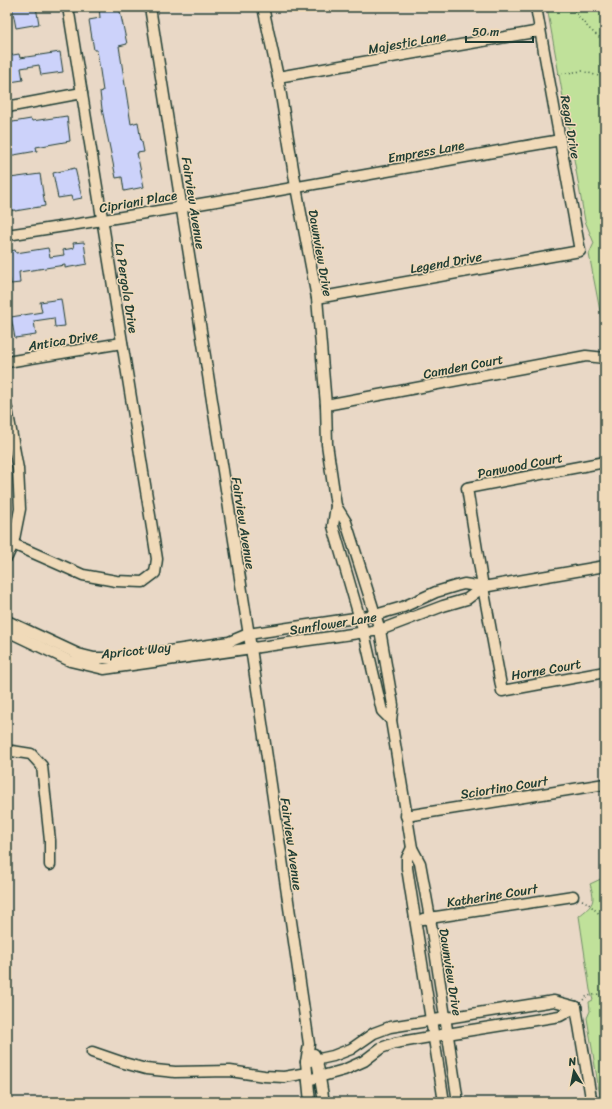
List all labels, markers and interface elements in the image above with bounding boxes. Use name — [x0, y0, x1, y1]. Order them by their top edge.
scale bar — [466, 18, 533, 44]
text: 50 m — [472, 21, 499, 43]
street label: Majestic Lane — [366, 24, 448, 61]
street label: Regal Drive — [554, 93, 587, 161]
street label: Empress Lane — [386, 133, 466, 170]
street label: Fairview Avenue — [175, 155, 212, 251]
street label: Cipriani Place — [97, 183, 179, 220]
street label: Dawnview Drive — [302, 208, 340, 299]
street label: La Pergola Drive — [108, 241, 145, 335]
street label: Legend Drive — [408, 245, 484, 280]
street label: Antica Drive — [25, 324, 100, 358]
street label: Camden Court — [421, 347, 505, 386]
street label: Panwood Court — [476, 446, 565, 485]
street label: Fairview Avenue — [225, 475, 262, 571]
street label: Sunflower Lane — [288, 605, 379, 642]
street label: Apricot Way — [99, 635, 172, 666]
street label: Horne Court — [509, 652, 583, 687]
street label: Sciortino Court — [459, 769, 550, 806]
street label: Fairview Avenue — [274, 796, 309, 892]
street label: Katherine Court — [445, 877, 540, 914]
street label: Dawnview Drive — [432, 927, 469, 1018]
north arrow — [554, 1051, 594, 1091]
text: N — [566, 1052, 578, 1072]

